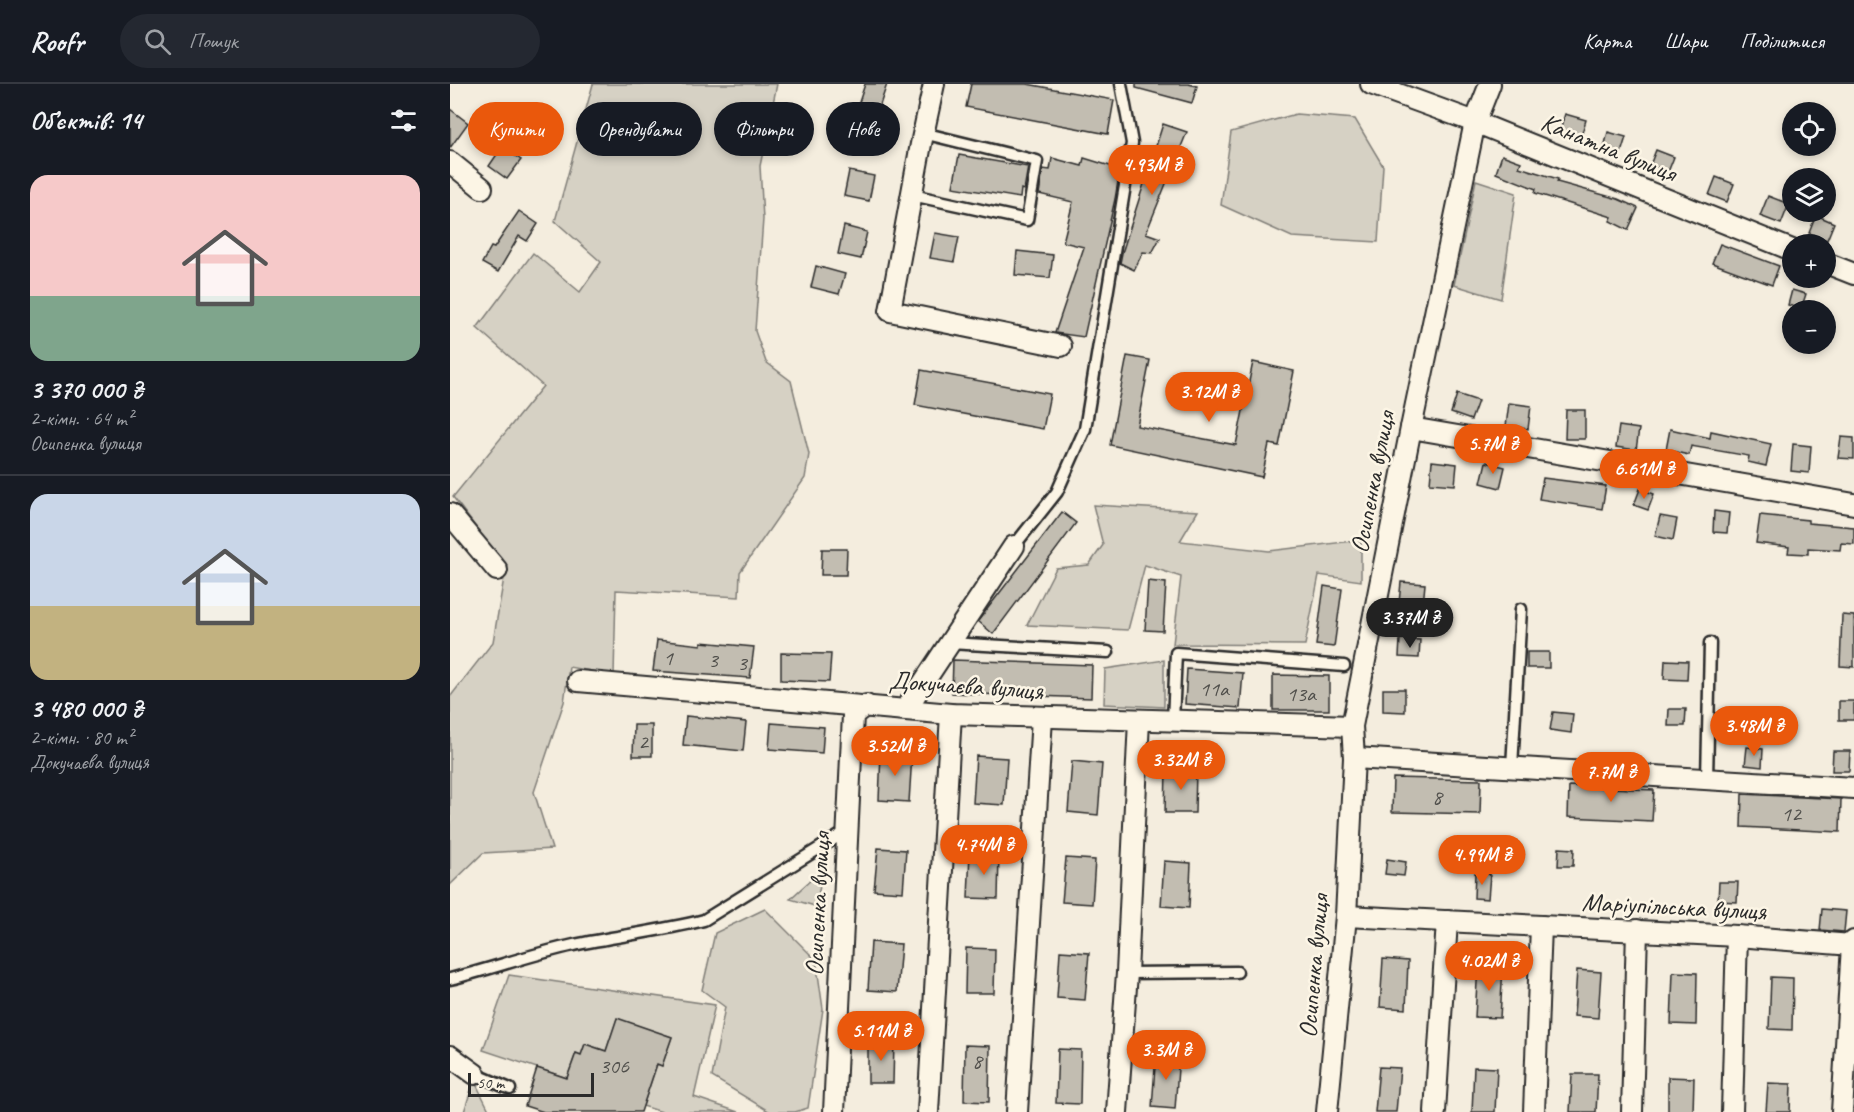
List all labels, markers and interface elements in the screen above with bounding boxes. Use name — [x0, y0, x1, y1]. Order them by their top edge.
search box — [120, 14, 540, 68]
text: Roofr — [30, 24, 84, 59]
icon: search — [141, 25, 174, 58]
text: Пошук — [189, 27, 238, 55]
text: Карта — [1583, 28, 1631, 54]
text: Шари — [1664, 28, 1708, 54]
text: Поділитися — [1741, 28, 1824, 54]
chip: Купити — [468, 102, 564, 156]
chip: Орендувати — [576, 102, 702, 156]
chip: Фільтри — [714, 102, 814, 156]
chip: Нове — [826, 102, 900, 156]
map controls — [1782, 102, 1836, 354]
button: locate — [1782, 102, 1836, 156]
text: Об’єктів: 14 — [30, 104, 142, 137]
icon: filters — [387, 104, 420, 137]
street label: Канатна вулиця — [1536, 105, 1683, 190]
pin: 4.93M ₴ — [1097, 145, 1207, 196]
text: 4.93M ₴ — [1122, 152, 1182, 177]
button: layers — [1782, 168, 1836, 222]
icon: home — [171, 214, 279, 322]
button: + — [1782, 234, 1836, 288]
button: − — [1782, 300, 1836, 354]
pin: 3.12M ₴ — [1154, 372, 1264, 423]
text: 3 370 000 ₴ — [30, 373, 143, 406]
text: 3.12M ₴ — [1179, 379, 1239, 404]
text: 2-кімн. · 64 m² — [30, 406, 133, 431]
street label: Осипенка вулиця — [1343, 406, 1403, 556]
pin: 5.7M ₴ — [1444, 424, 1542, 475]
text: Осипенка вулиця — [30, 431, 141, 456]
text: 5.7M ₴ — [1468, 431, 1518, 456]
pin: 6.61M ₴ — [1589, 449, 1699, 500]
text: 6.61M ₴ — [1614, 456, 1674, 481]
icon: home — [171, 533, 279, 641]
pin: 3.37M ₴ — [1355, 598, 1465, 649]
text: 3.37M ₴ — [1380, 605, 1440, 630]
house number: 1 — [663, 644, 674, 672]
house number: 3 — [708, 646, 720, 674]
house number: 3 — [737, 649, 749, 677]
street label: Докучаєва вулиця — [888, 664, 1046, 707]
house number: 11а — [1199, 675, 1230, 703]
house number: 13а — [1286, 680, 1317, 708]
text: 3 480 000 ₴ — [30, 692, 143, 725]
pin: 3.48M ₴ — [1699, 706, 1809, 757]
text: 3.48M ₴ — [1724, 713, 1784, 738]
text: 2-кімн. · 80 m² — [30, 725, 133, 750]
pin: 3.52M ₴ — [840, 726, 950, 777]
house number: 2 — [638, 728, 650, 756]
text: 3.52M ₴ — [865, 733, 925, 758]
pin: 3.32M ₴ — [1126, 740, 1236, 791]
text: 3.32M ₴ — [1151, 747, 1211, 772]
text: Докучаєва вулиця — [30, 750, 149, 775]
pin: 7.7M ₴ — [1562, 752, 1660, 803]
text: 7.7M ₴ — [1586, 759, 1636, 784]
house number: 8 — [1432, 783, 1444, 811]
house number: 12 — [1781, 800, 1803, 828]
pin: 4.74M ₴ — [929, 825, 1039, 876]
street label: Осипенка вулиця — [797, 829, 838, 977]
text: 4.74M ₴ — [954, 832, 1014, 857]
pin: 4.99M ₴ — [1427, 835, 1537, 886]
text: 4.99M ₴ — [1452, 842, 1512, 867]
street label: Маріупільська вулиця — [1581, 885, 1769, 928]
street label: Осипенка вулиця — [1291, 891, 1336, 1039]
pin: 4.02M ₴ — [1434, 941, 1544, 992]
text: 4.02M ₴ — [1459, 948, 1519, 973]
pin: 5.11M ₴ — [826, 1011, 936, 1062]
text: 5.11M ₴ — [851, 1018, 911, 1043]
pin: 3.3M ₴ — [1117, 1030, 1215, 1081]
text: 3.3M ₴ — [1141, 1037, 1191, 1062]
house number: 8 — [972, 1047, 984, 1075]
house number: 306 — [599, 1052, 630, 1080]
scale bar — [468, 1070, 594, 1098]
text: 50 m — [477, 1073, 504, 1093]

